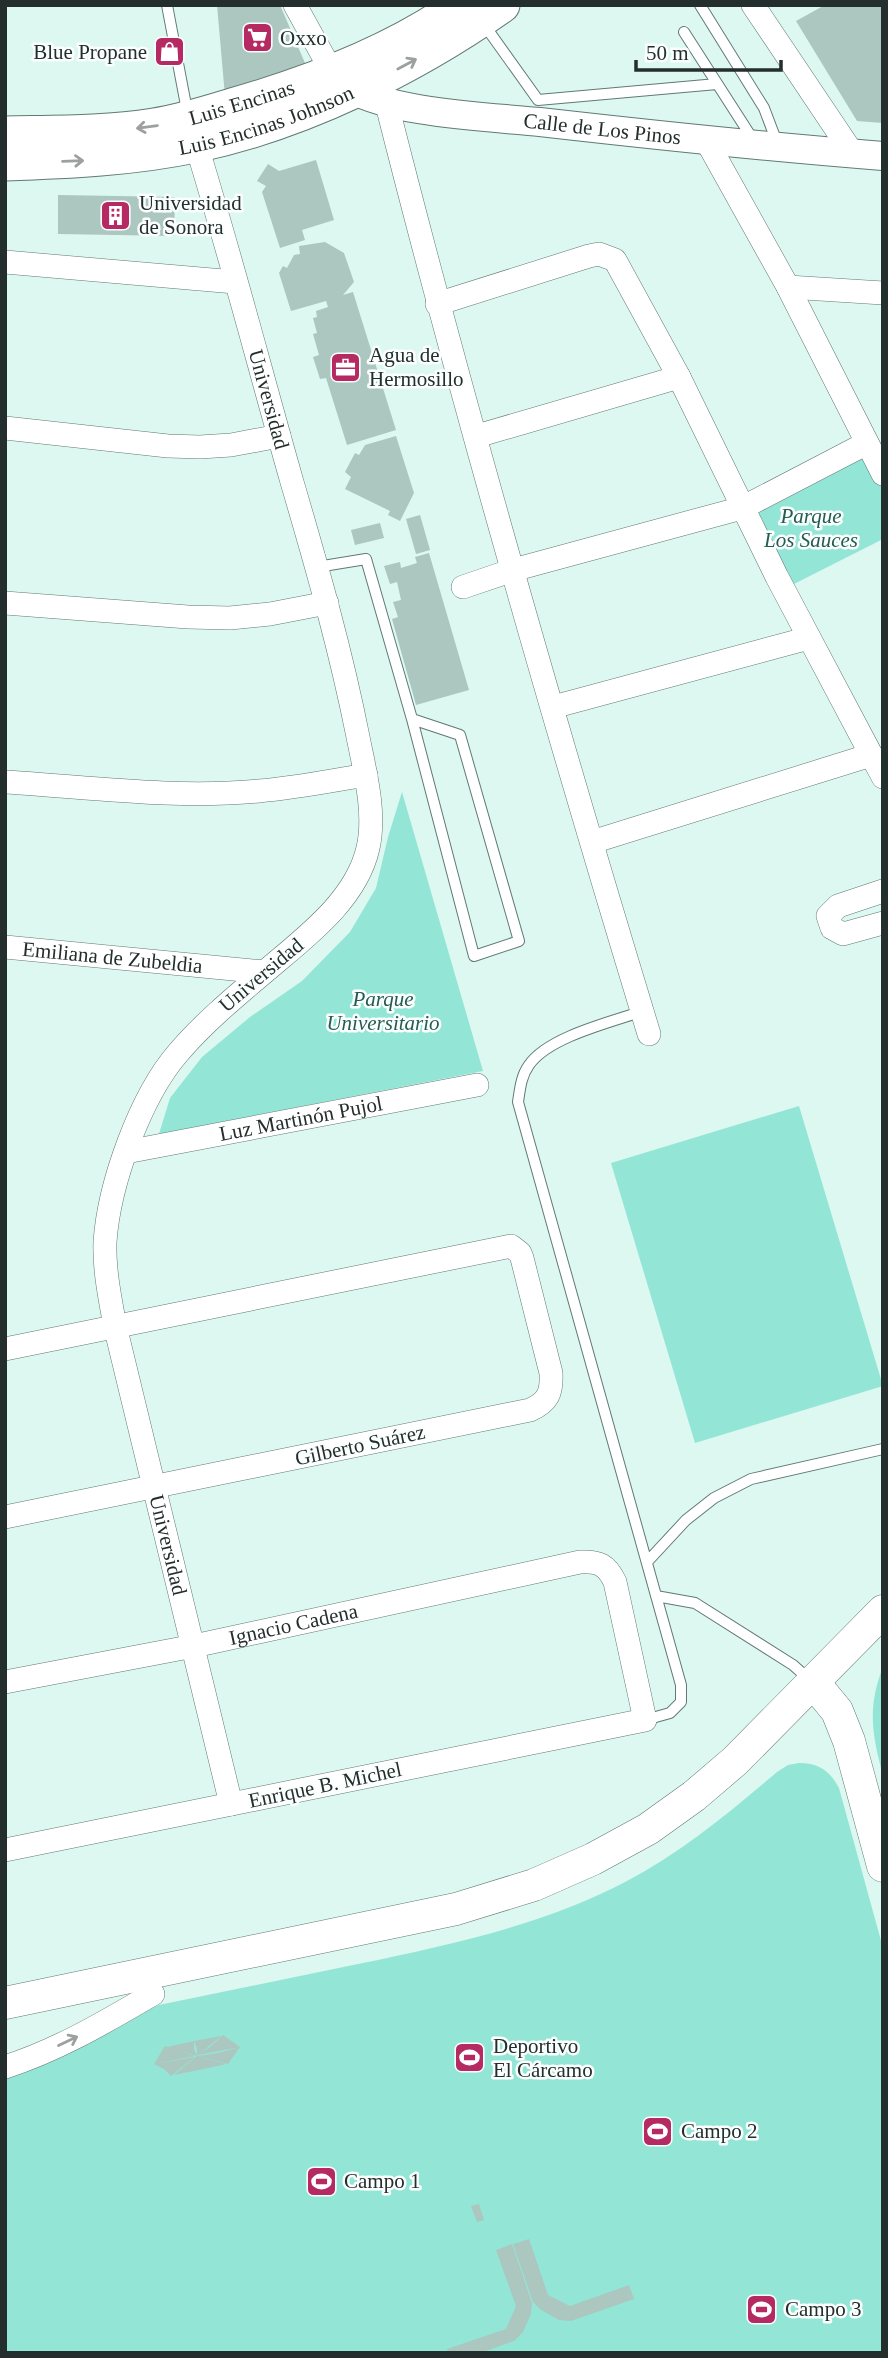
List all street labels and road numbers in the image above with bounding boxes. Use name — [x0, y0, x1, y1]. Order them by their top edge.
street label: Luis Encinas — [186, 75, 298, 130]
street label: Luis Encinas Johnson — [176, 80, 358, 160]
street label: Calle de Los Pinos — [523, 109, 682, 149]
street label: Universidad — [244, 347, 294, 453]
street label: Universidad — [214, 933, 308, 1017]
street label: Emiliana de Zubeldia — [21, 937, 204, 978]
street label: Luz Martinón Pujol — [217, 1091, 385, 1146]
street label: Gilberto Suárez — [293, 1420, 427, 1470]
street label: Universidad — [144, 1492, 192, 1598]
street label: Ignacio Cadena — [227, 1599, 361, 1650]
street label: Enrique B. Michel — [246, 1757, 404, 1813]

